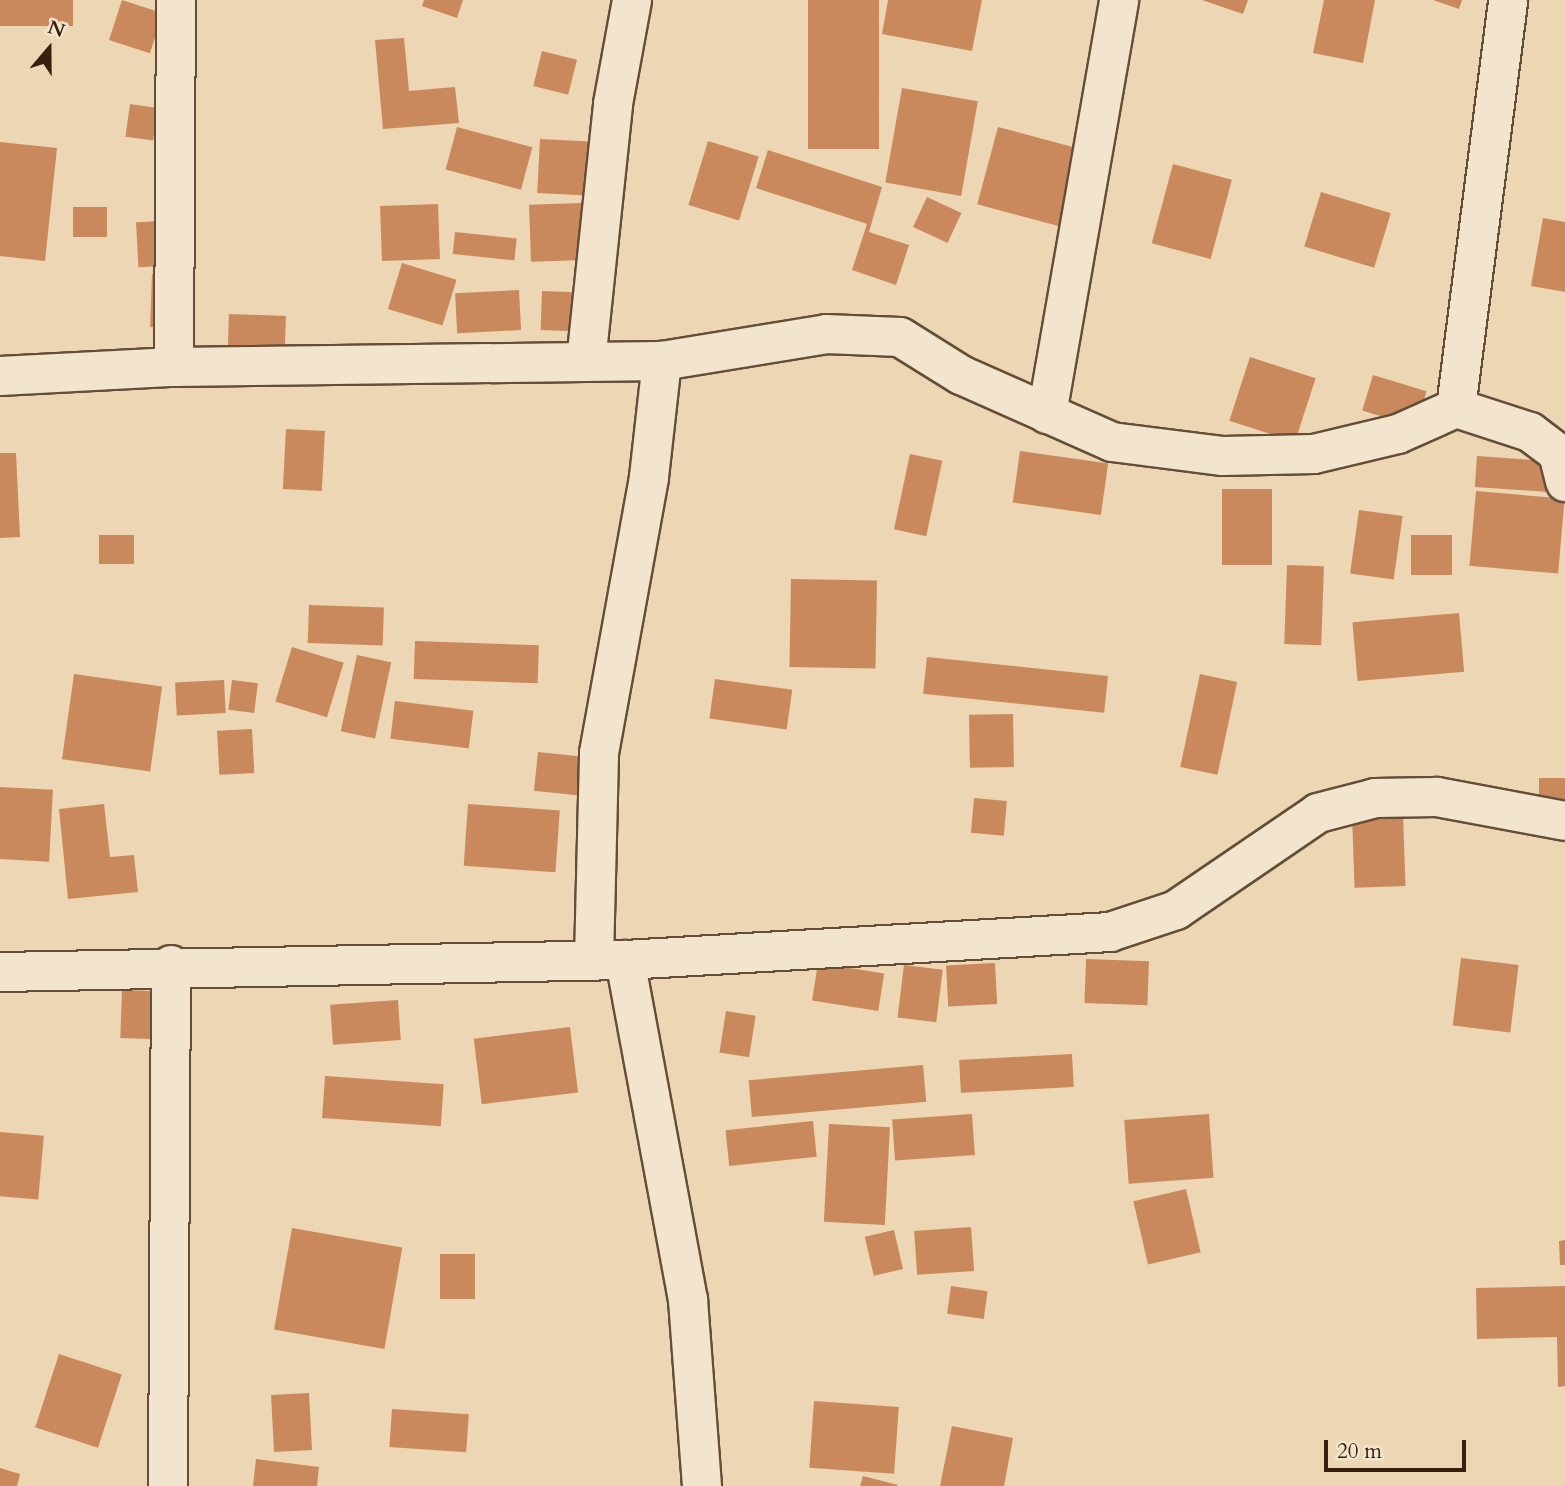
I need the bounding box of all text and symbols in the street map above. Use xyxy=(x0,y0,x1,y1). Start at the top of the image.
north arrow xyxy=(14,14,84,84)
text: N xyxy=(44,14,68,44)
scale bar xyxy=(1327,1426,1469,1470)
text: 20 m xyxy=(1337,1437,1382,1466)

